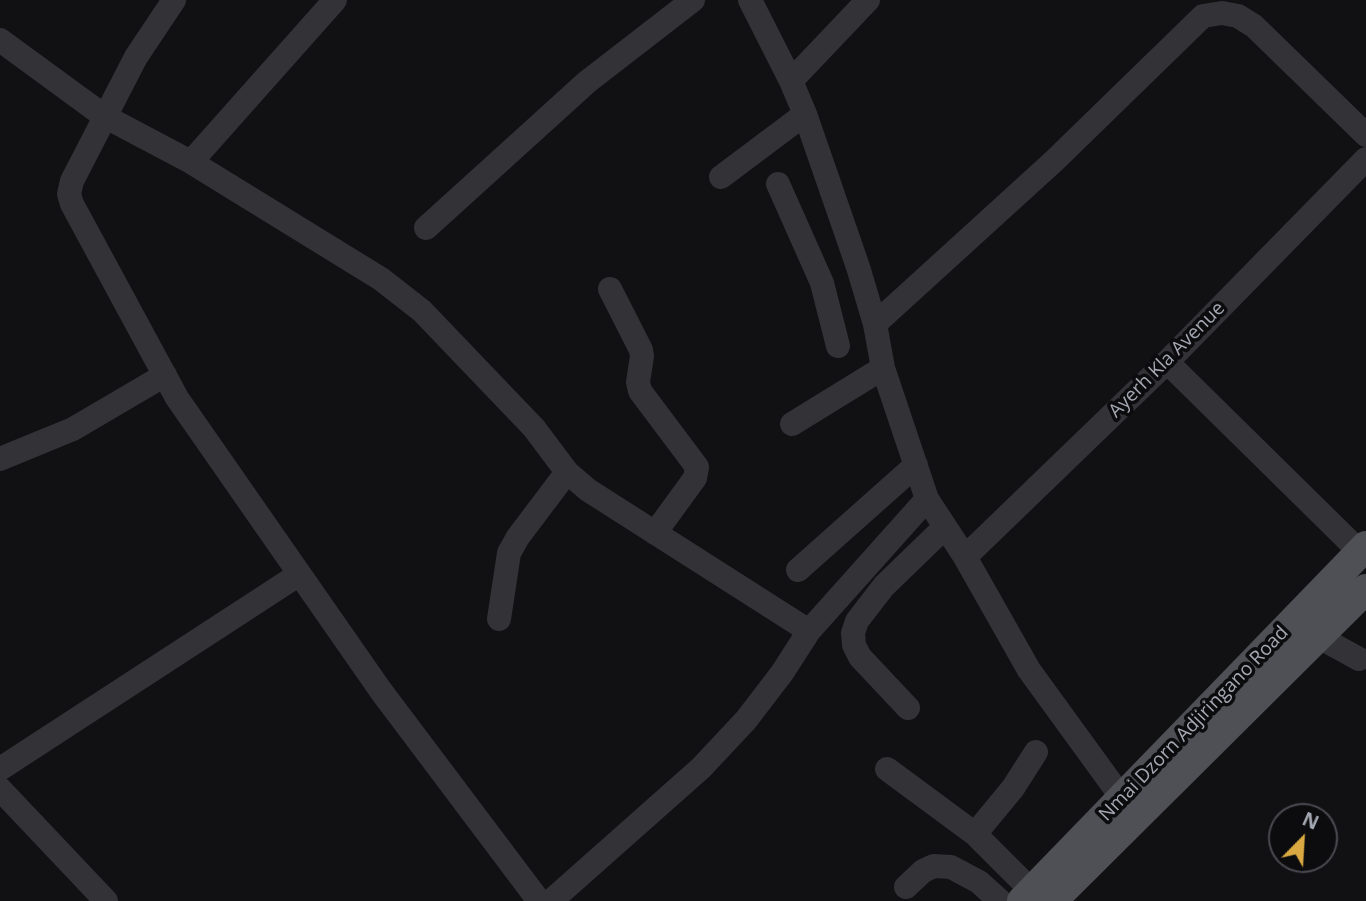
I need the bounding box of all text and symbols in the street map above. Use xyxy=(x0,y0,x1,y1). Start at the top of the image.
street label: Ayerh Kla Avenue xyxy=(1104,297,1230,423)
street label: Nmai Dzorn Adjiringano Road xyxy=(1095,622,1293,826)
north arrow xyxy=(1268,803,1338,873)
text: N xyxy=(1298,806,1323,836)

